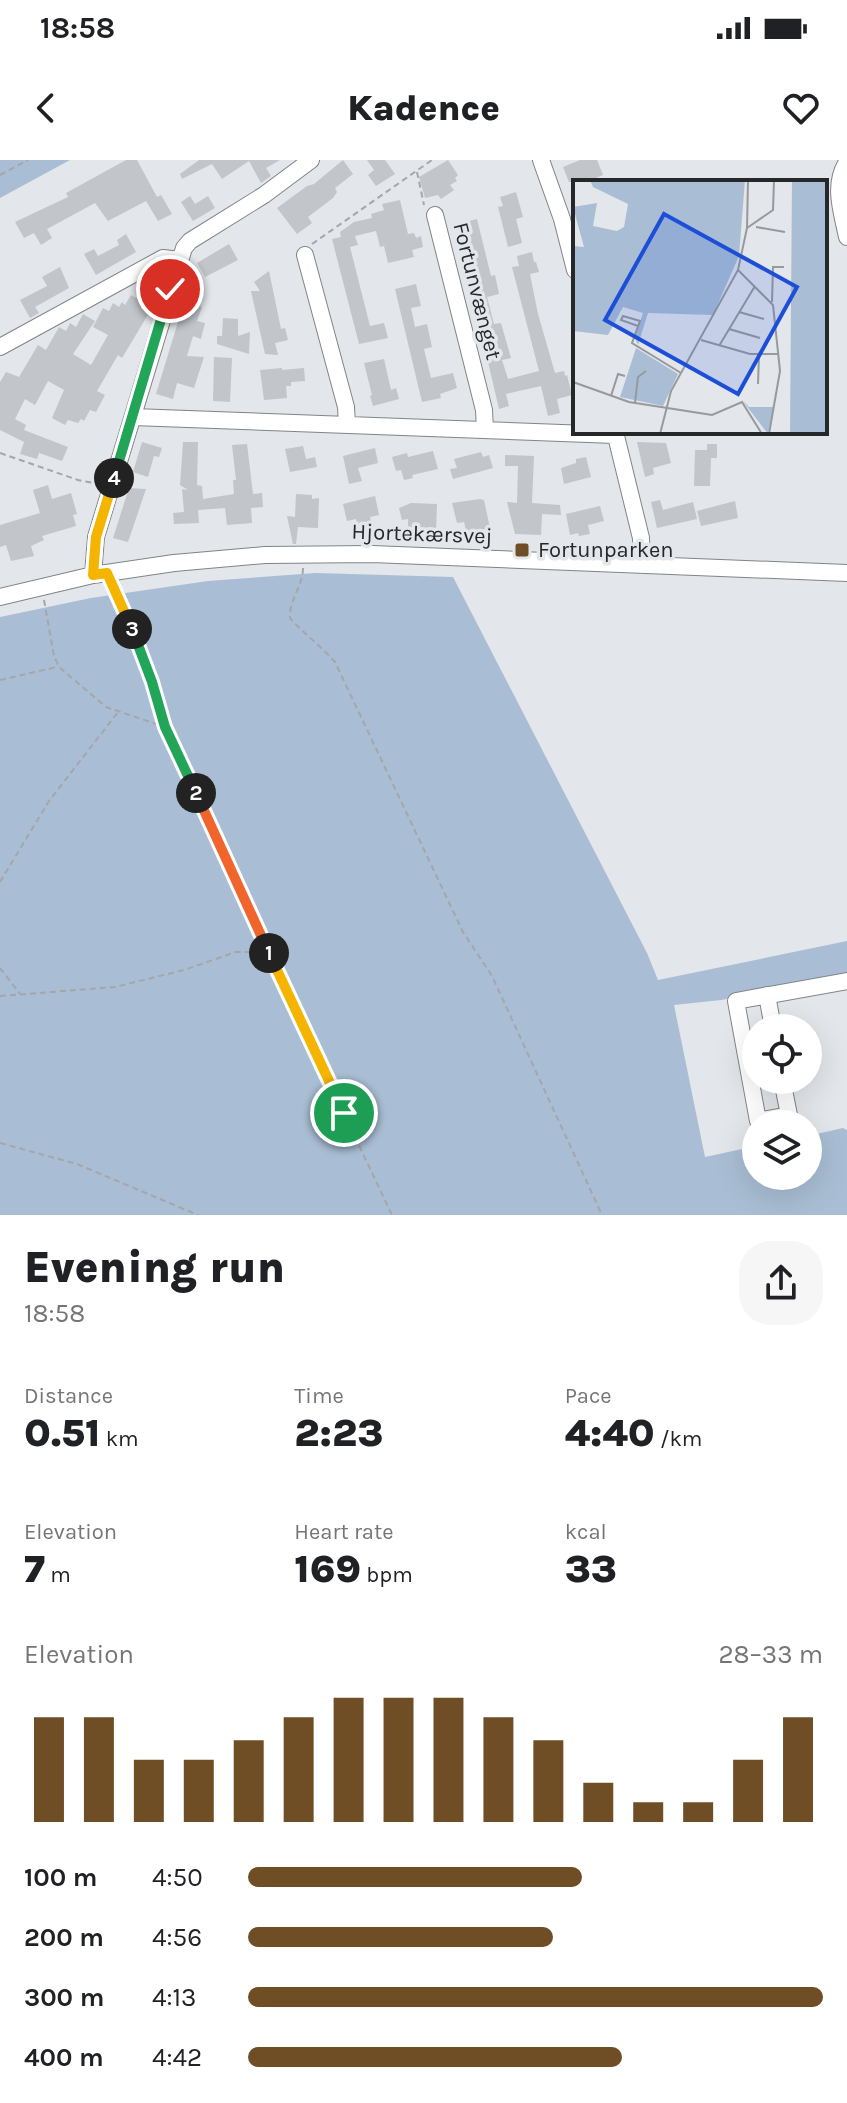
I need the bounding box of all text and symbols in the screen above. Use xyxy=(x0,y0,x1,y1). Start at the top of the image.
text: 18:58 xyxy=(40,10,115,46)
icon: back xyxy=(24,86,68,130)
icon: heart xyxy=(779,86,823,130)
text: Kadence xyxy=(347,87,500,129)
inset map xyxy=(573,180,827,434)
street label: Fortunvænget xyxy=(447,220,507,362)
pin xyxy=(136,255,204,323)
icon: check xyxy=(148,267,192,311)
pin: 4 xyxy=(94,458,134,498)
text: 4 xyxy=(107,465,121,491)
street label: Hjortekærsvej xyxy=(351,519,493,549)
place label: Fortunparken xyxy=(538,537,674,563)
marker: Fortunparken xyxy=(513,541,531,559)
pin: 3 xyxy=(112,609,152,649)
text: 3 xyxy=(125,616,139,642)
pin: 2 xyxy=(176,773,216,813)
text: 2 xyxy=(189,780,203,806)
pin: 1 xyxy=(249,933,289,973)
text: 1 xyxy=(265,940,273,966)
map controls xyxy=(742,1014,822,1190)
button: locate xyxy=(742,1014,822,1094)
pin xyxy=(310,1079,378,1147)
icon: arrive xyxy=(322,1091,366,1135)
button: layers xyxy=(742,1110,822,1190)
button: share xyxy=(739,1241,823,1325)
text: Evening run xyxy=(24,1242,285,1293)
text: 18:58 xyxy=(24,1298,85,1329)
text: Distance xyxy=(24,1383,113,1409)
text: Time xyxy=(294,1383,344,1409)
text: Pace xyxy=(565,1383,612,1409)
text: 0.51 xyxy=(24,1409,100,1456)
text: 2:23 xyxy=(294,1409,384,1456)
text: 4:40 xyxy=(565,1409,655,1456)
text: km xyxy=(100,1426,139,1452)
text: /km xyxy=(655,1426,702,1452)
text: Elevation xyxy=(24,1519,117,1545)
text: Heart rate xyxy=(294,1519,394,1545)
text: kcal xyxy=(565,1519,607,1545)
text: 7 xyxy=(24,1545,45,1592)
text: 169 xyxy=(294,1545,361,1592)
text: 33 xyxy=(565,1545,617,1592)
text: m xyxy=(45,1562,71,1588)
text: bpm xyxy=(361,1562,413,1588)
text: Elevation xyxy=(24,1639,134,1670)
text: 28–33 m xyxy=(718,1639,823,1670)
text: 100 m xyxy=(24,1862,97,1893)
text: 4:50 xyxy=(152,1862,203,1893)
text: 200 m xyxy=(24,1922,104,1953)
text: 4:56 xyxy=(152,1922,202,1953)
text: 300 m xyxy=(24,1982,104,2013)
text: 4:13 xyxy=(152,1982,196,2013)
text: 400 m xyxy=(24,2042,104,2073)
text: 4:42 xyxy=(152,2042,202,2073)

